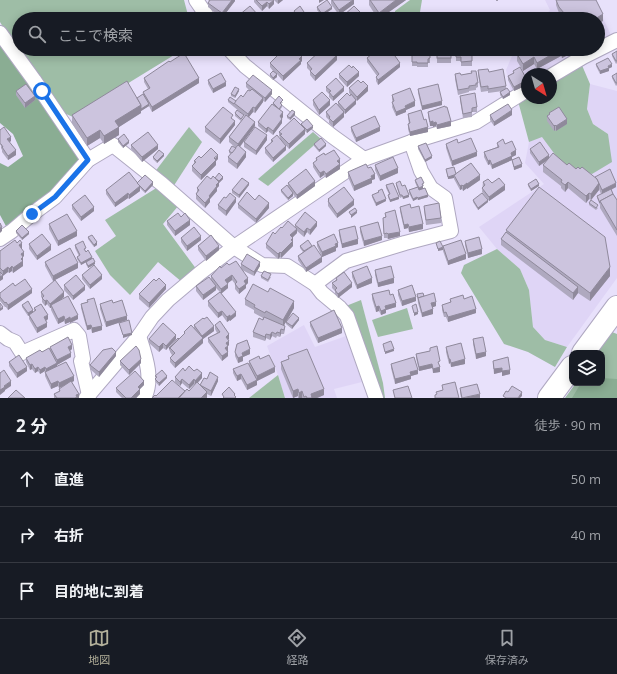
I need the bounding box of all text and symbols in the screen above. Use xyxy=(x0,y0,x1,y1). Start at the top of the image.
search box xyxy=(12,12,605,56)
icon: search xyxy=(26,23,48,45)
text: ここで検索 xyxy=(58,25,133,45)
north arrow xyxy=(521,68,557,104)
route start xyxy=(33,82,51,100)
route end xyxy=(23,205,41,223)
map controls xyxy=(569,350,605,386)
button: layers xyxy=(569,350,605,386)
text: 2 分 xyxy=(16,414,47,437)
text: 徒歩 · 90 m xyxy=(535,416,601,434)
icon: ahead xyxy=(16,468,38,490)
text: 直進 xyxy=(54,469,84,489)
text: 50 m xyxy=(571,470,601,488)
icon: right xyxy=(16,524,38,546)
text: 右折 xyxy=(54,525,84,545)
text: 40 m xyxy=(571,526,601,544)
icon: arrive xyxy=(16,580,38,602)
text: 目的地に到着 xyxy=(54,581,144,601)
tab: 地図 xyxy=(88,627,110,667)
tab: 経路 xyxy=(286,627,308,667)
tab: 保存済み xyxy=(485,627,529,667)

